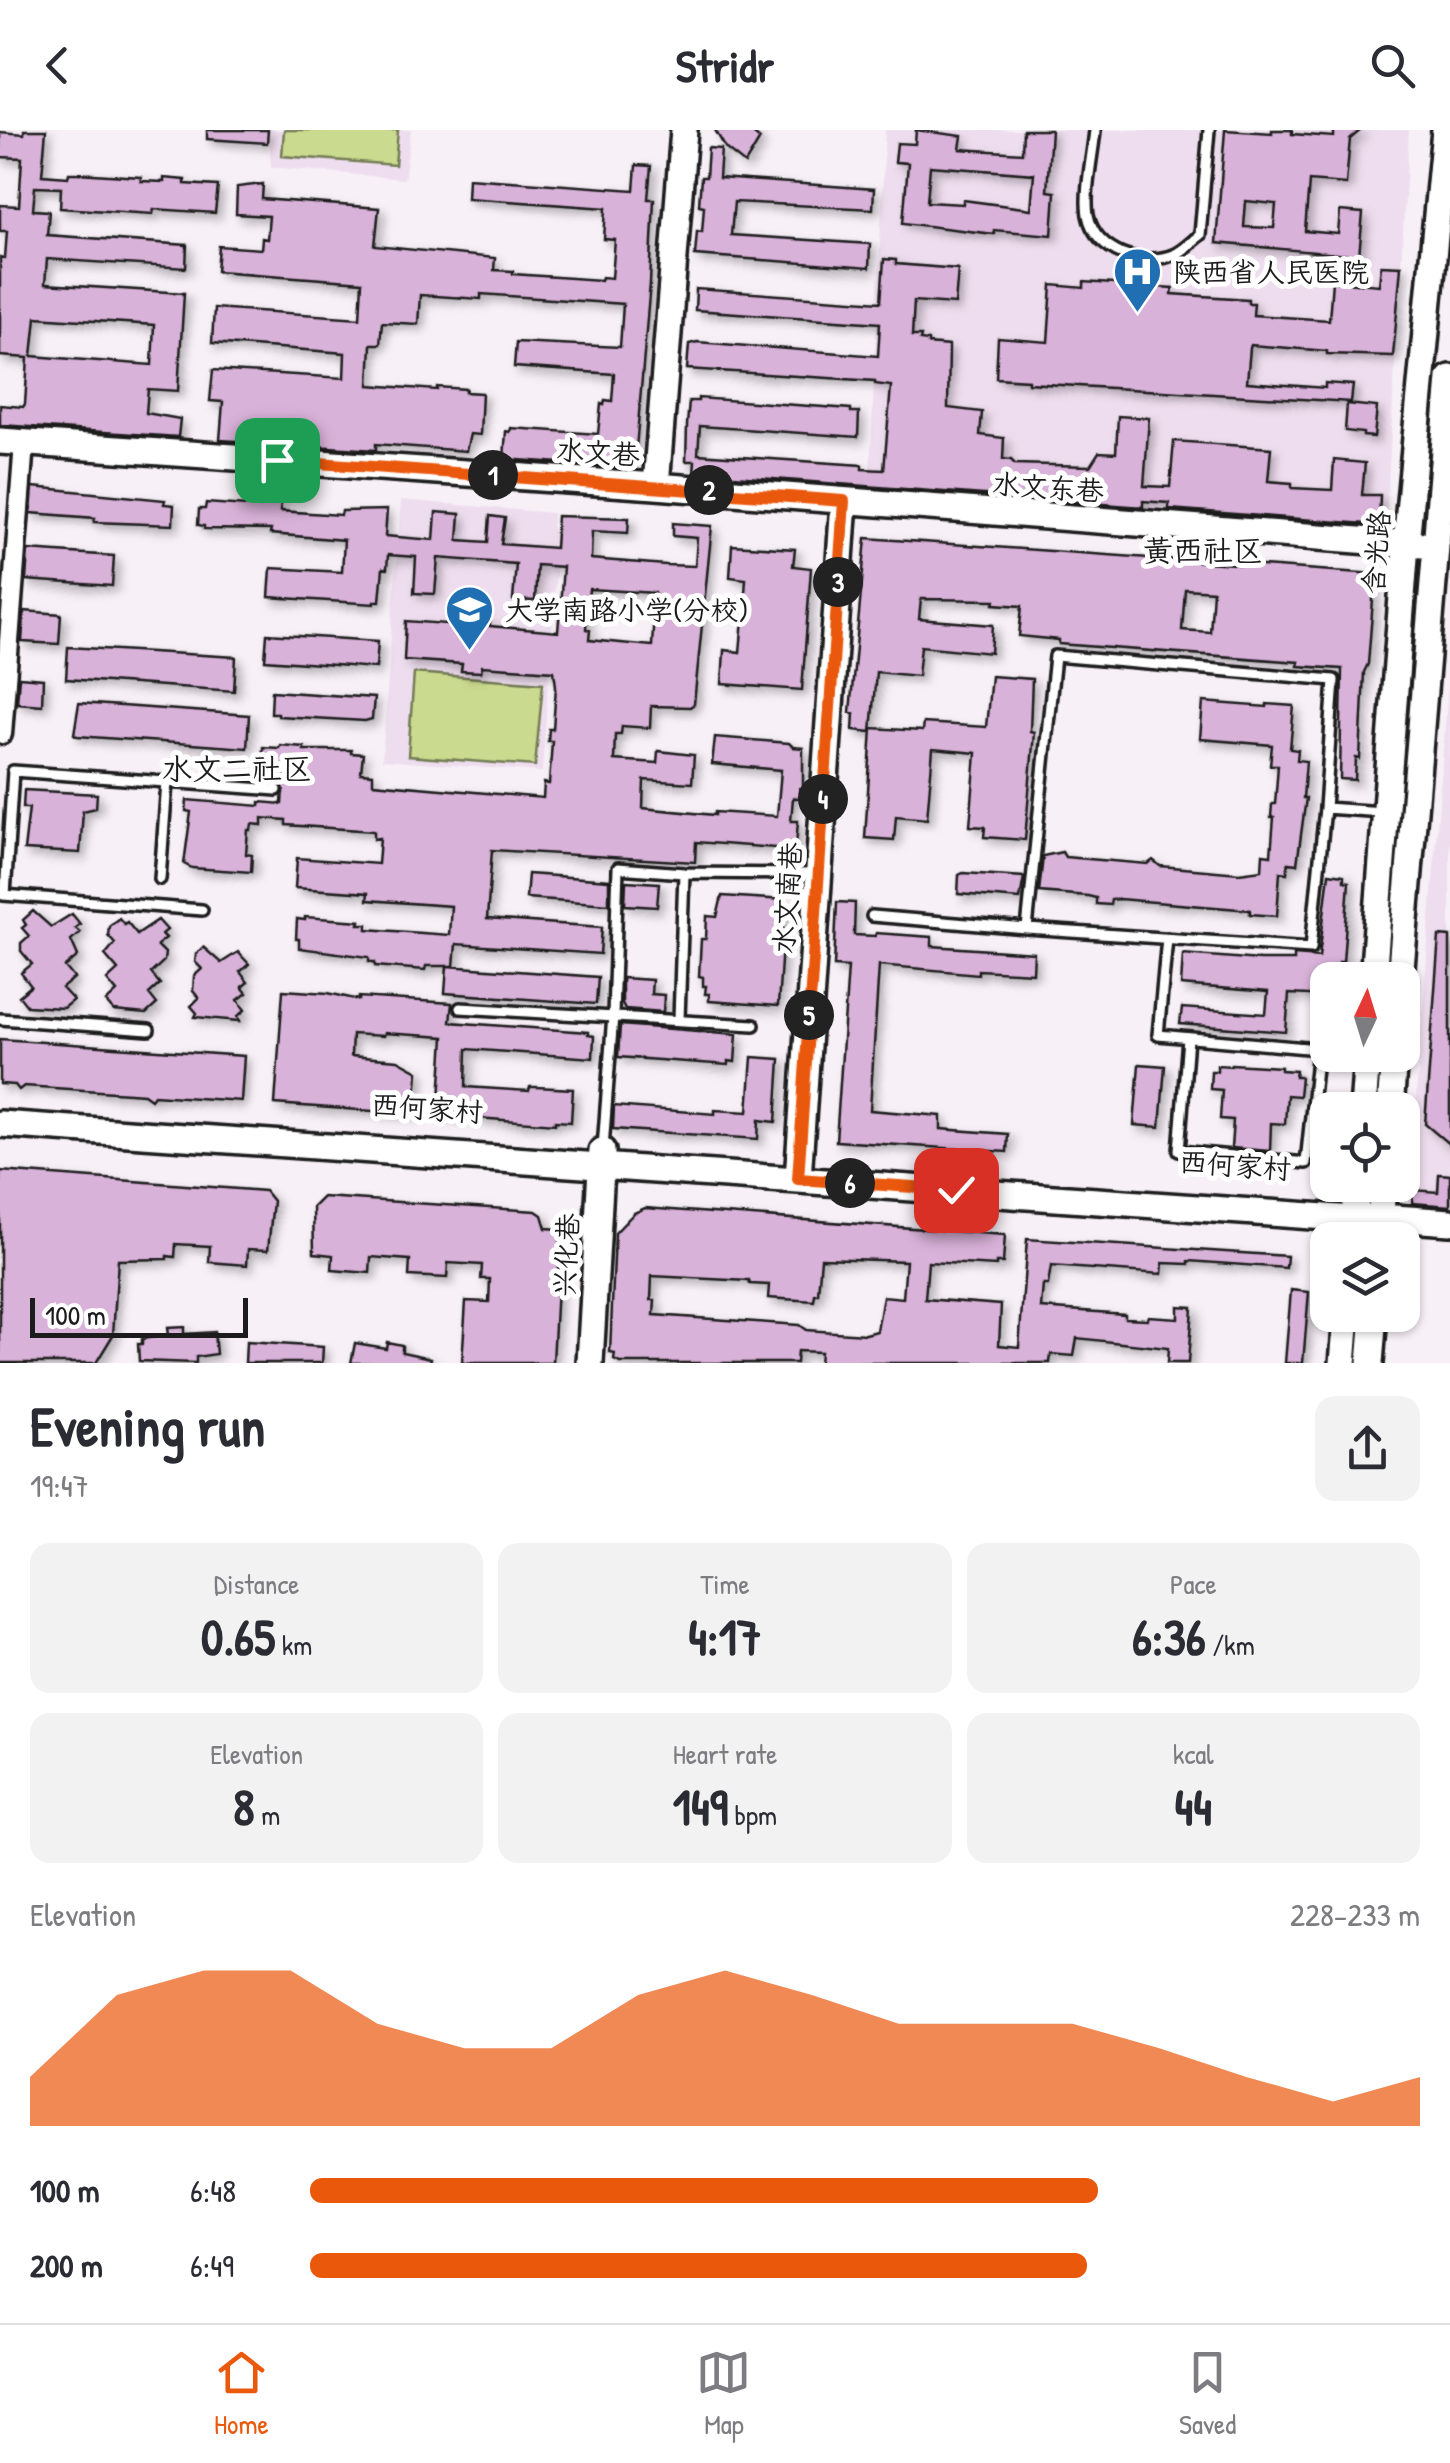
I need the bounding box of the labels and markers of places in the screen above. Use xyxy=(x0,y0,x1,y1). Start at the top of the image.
hospital icon: 陕西省人民医院 xyxy=(1112,246,1164,314)
place label: 陕西省人民医院 xyxy=(1173,253,1369,291)
pin xyxy=(235,418,320,503)
pin: 1 xyxy=(468,450,518,500)
pin: 2 xyxy=(684,465,734,515)
pin: 3 xyxy=(813,557,863,607)
school or university icon: 大学南路小学(分校) xyxy=(444,584,496,652)
place label: 大学南路小学(分校) xyxy=(505,591,749,629)
pin: 4 xyxy=(798,774,848,824)
pin: 5 xyxy=(784,990,834,1040)
pin xyxy=(914,1148,999,1233)
pin: 6 xyxy=(825,1158,875,1208)

